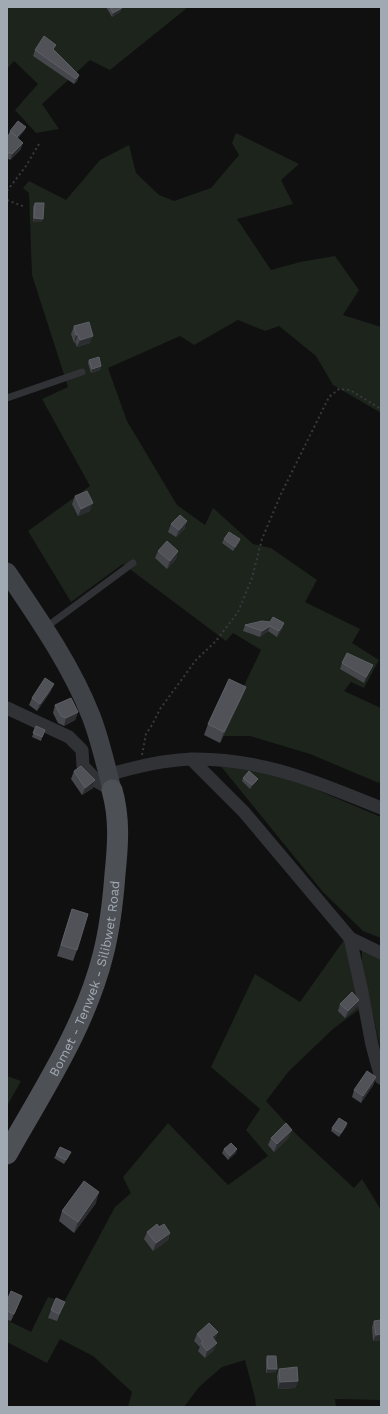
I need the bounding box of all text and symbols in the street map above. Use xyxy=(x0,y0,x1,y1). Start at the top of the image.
street label: Bomet - Tenwek - Silibwet Road xyxy=(46,880,122,1079)

